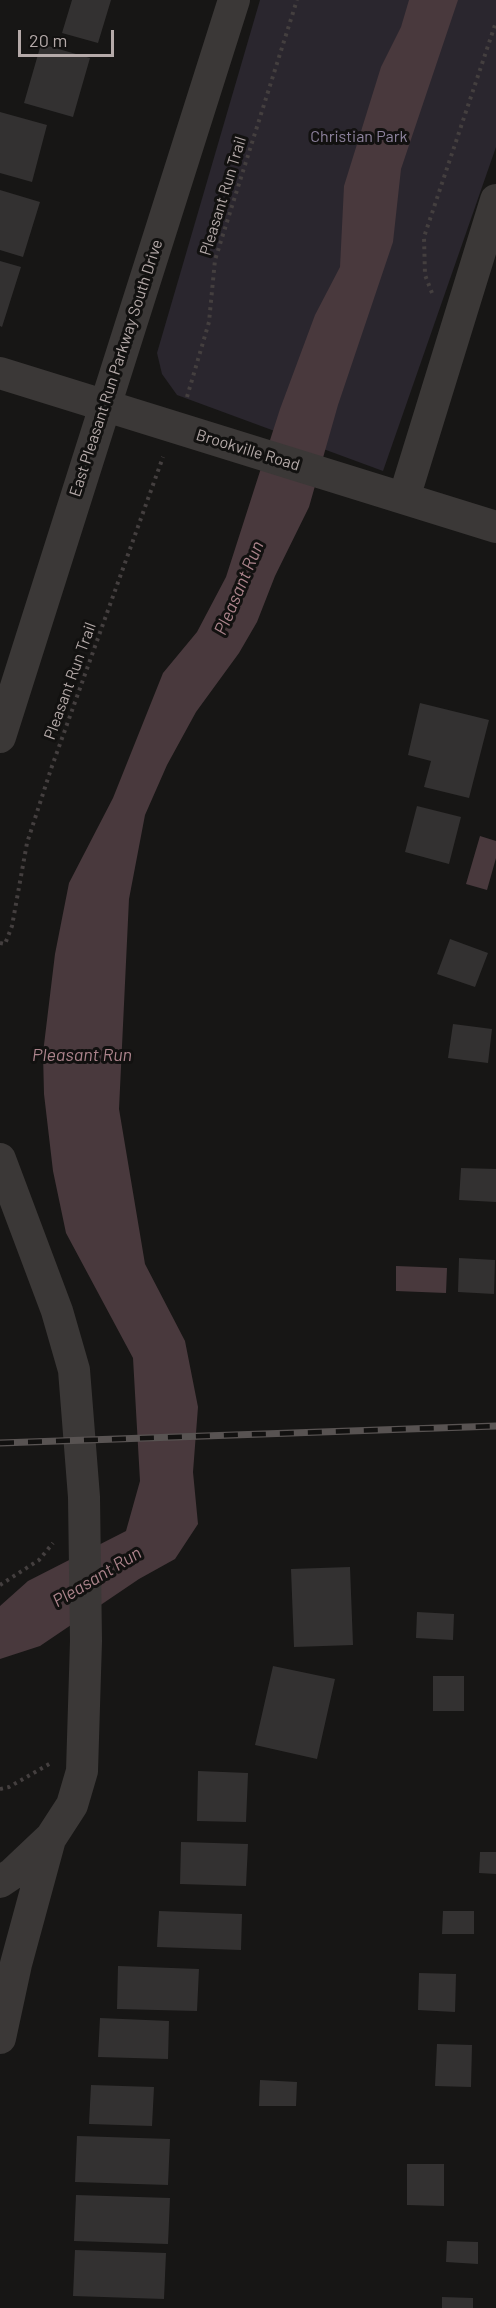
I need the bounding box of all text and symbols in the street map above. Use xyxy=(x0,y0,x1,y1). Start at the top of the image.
scale bar xyxy=(21,18,117,56)
text: 20 m xyxy=(29,29,67,51)
park label: Christian Park xyxy=(310,127,408,147)
street label: Pleasant Run Trail xyxy=(196,134,250,258)
street label: East Pleasant Run Parkway South Drive xyxy=(65,237,167,499)
street label: Brookville Road xyxy=(194,425,302,475)
water label: Pleasant Run xyxy=(210,538,268,638)
street label: Pleasant Run Trail xyxy=(40,620,100,742)
water label: Pleasant Run xyxy=(32,1044,132,1066)
water label: Pleasant Run xyxy=(49,1542,145,1612)

